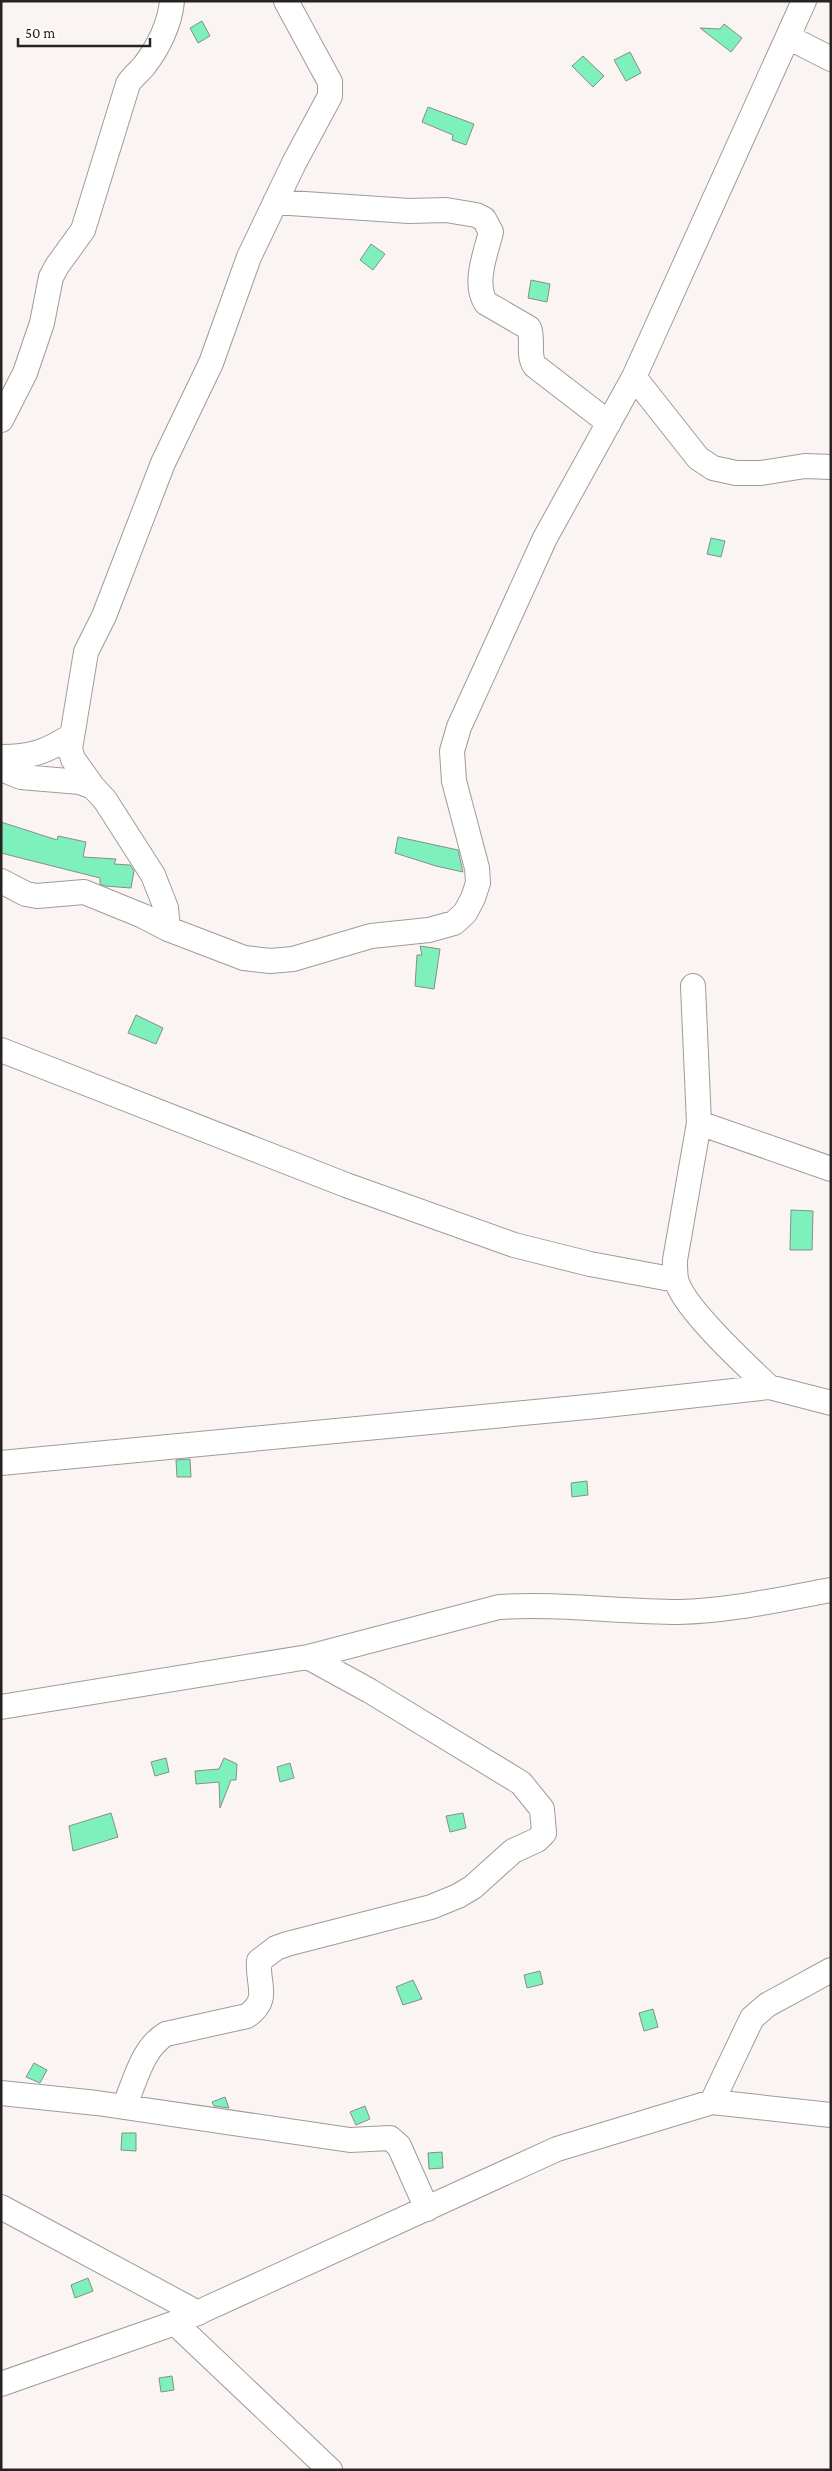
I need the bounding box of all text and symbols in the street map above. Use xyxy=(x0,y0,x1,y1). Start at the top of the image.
scale bar xyxy=(18,15,150,47)
text: 50 m xyxy=(25,25,55,41)

